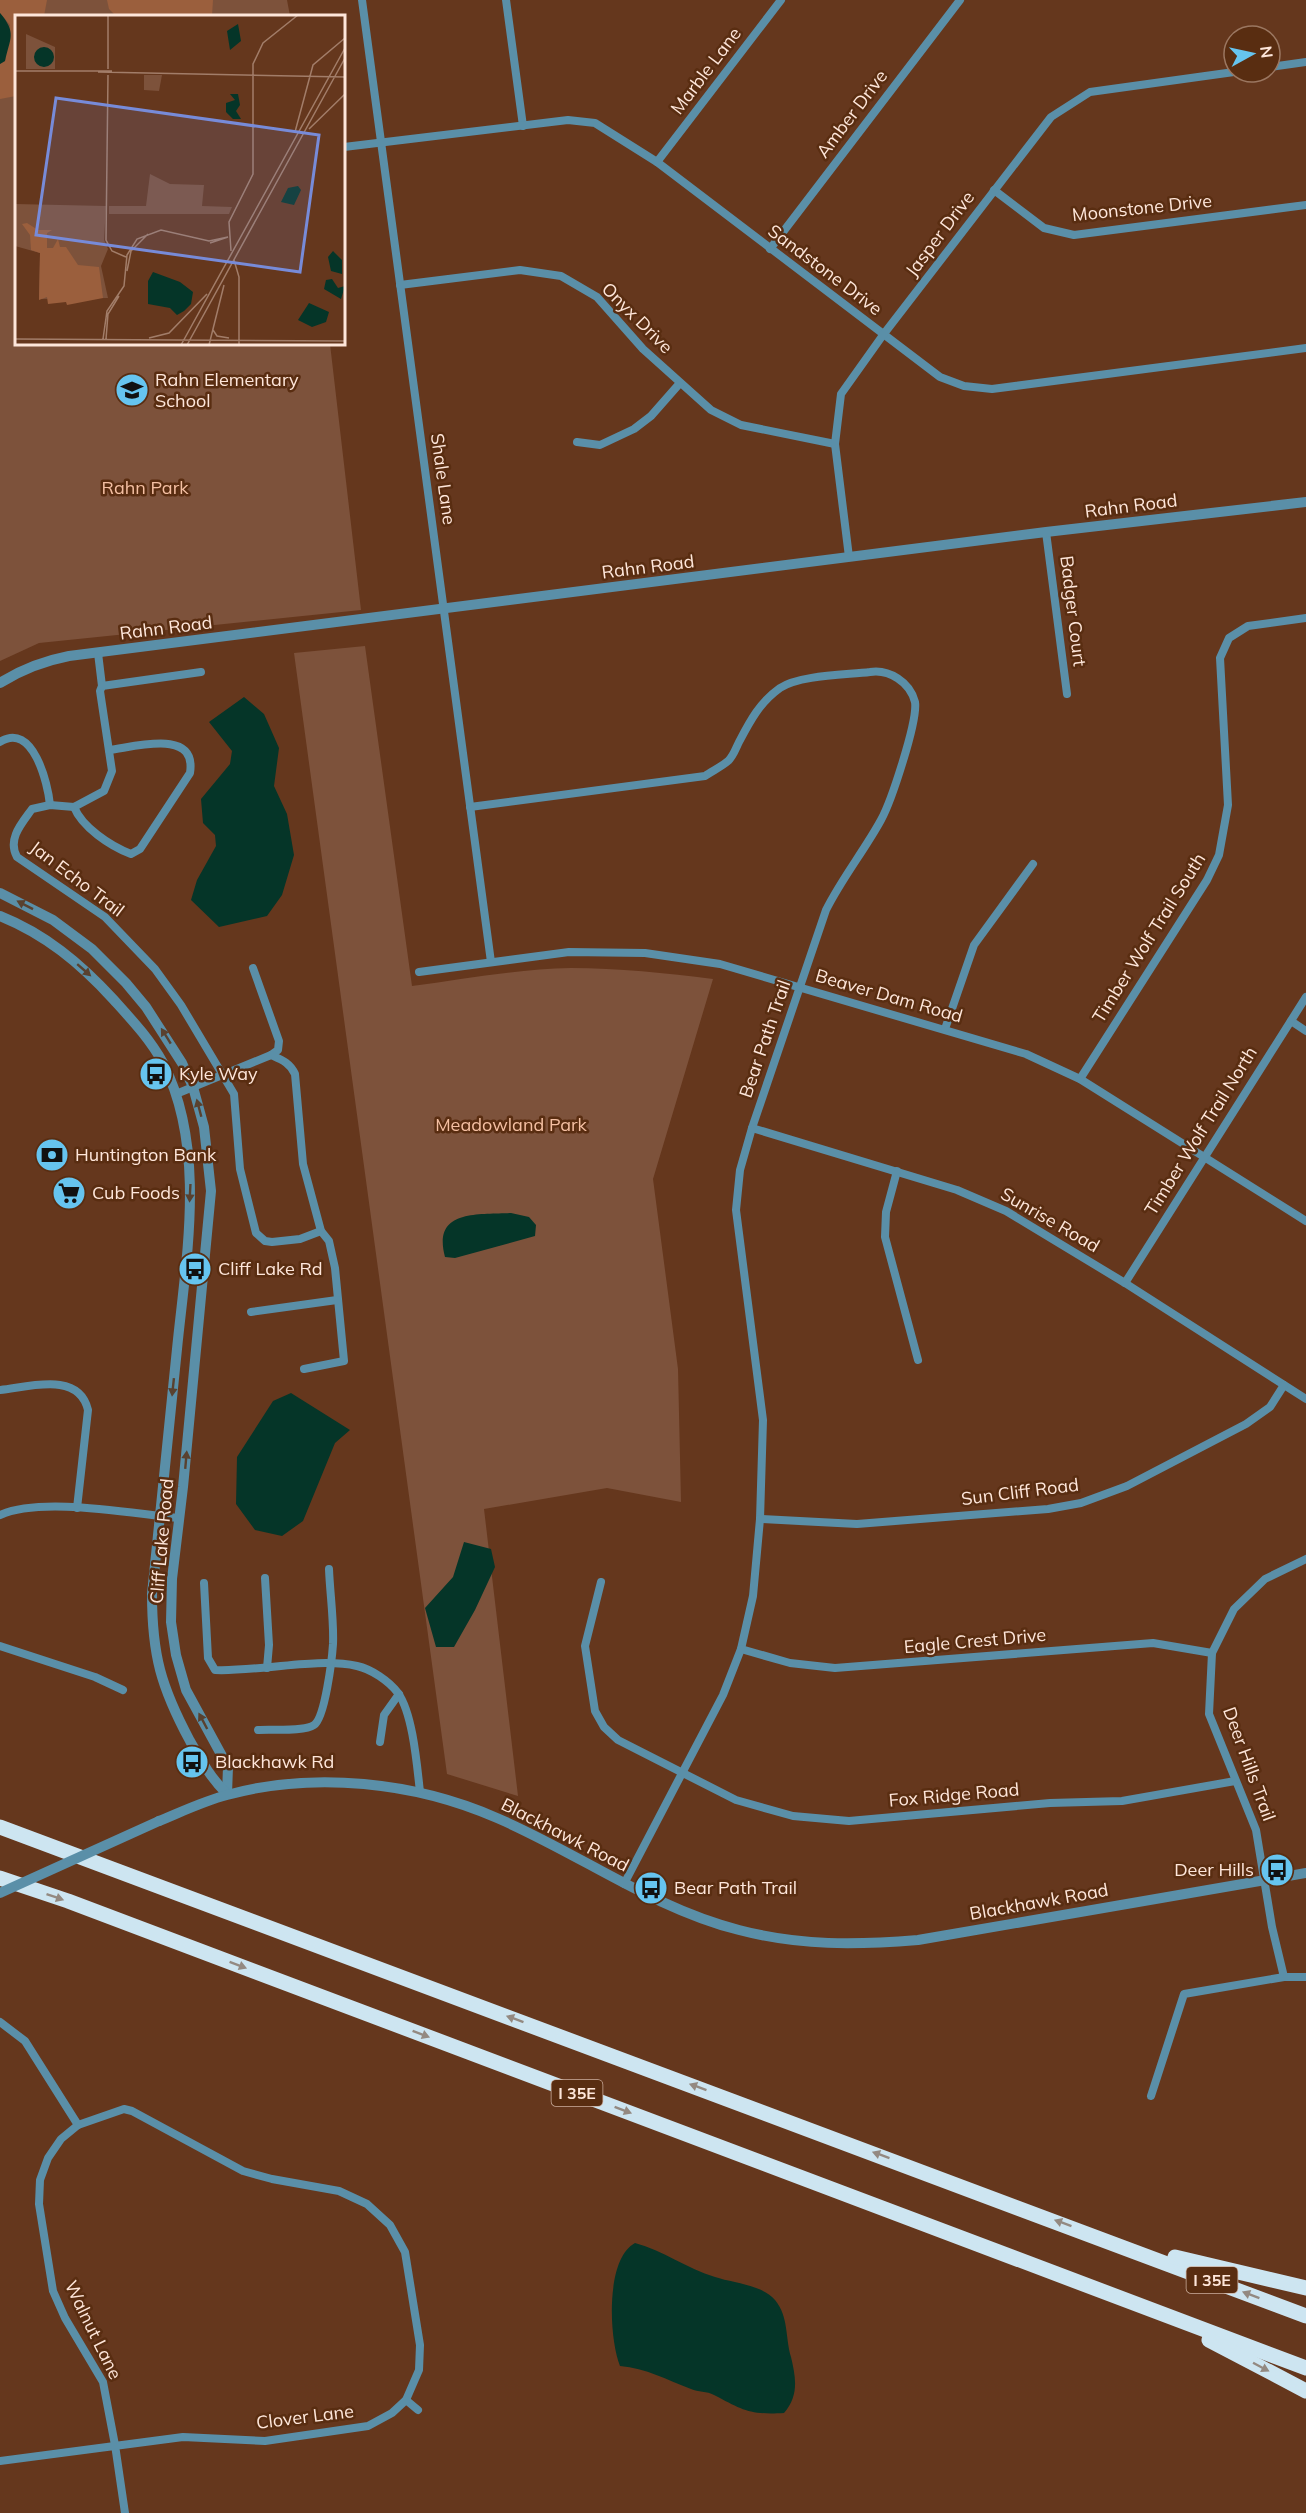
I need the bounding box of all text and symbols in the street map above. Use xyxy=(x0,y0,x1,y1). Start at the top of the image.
inset map xyxy=(15,15,345,345)
street label: Marble Lane xyxy=(665,23,746,119)
north arrow xyxy=(1222,24,1282,84)
text: N xyxy=(1256,45,1278,59)
street label: Amber Drive xyxy=(811,65,892,162)
street label: Jasper Drive xyxy=(900,186,979,281)
street label: Moonstone Drive xyxy=(1071,189,1213,226)
street label: Sandstone Drive xyxy=(764,219,887,320)
street label: Onyx Drive xyxy=(597,277,678,358)
place label: Rahn Elementary School xyxy=(155,368,299,412)
school or university icon: Rahn Elementary School xyxy=(114,372,150,408)
street label: Shale Lane xyxy=(426,432,461,526)
park label: Rahn Park xyxy=(102,476,189,499)
street label: Rahn Road xyxy=(1083,488,1179,523)
street label: Rahn Road xyxy=(600,549,696,584)
street label: Badger Court xyxy=(1055,554,1092,668)
street label: Rahn Road xyxy=(118,610,214,645)
street label: Jan Echo Trail xyxy=(26,836,129,922)
street label: Timber Wolf Trail South xyxy=(1087,849,1210,1027)
one-way arrow xyxy=(16,900,33,910)
one-way arrow xyxy=(76,963,91,976)
street label: Beaver Dam Road xyxy=(813,964,965,1028)
street label: Bear Path Trail xyxy=(734,977,795,1101)
one-way arrow xyxy=(160,1028,171,1044)
street label: Timber Wolf Trail North xyxy=(1139,1042,1262,1219)
bus stop icon: Kyle Way xyxy=(138,1056,174,1092)
place label: Kyle Way xyxy=(179,1062,258,1085)
one-way arrow xyxy=(194,1099,203,1117)
park label: Meadowland Park xyxy=(435,1113,588,1136)
bank icon: Huntington Bank xyxy=(34,1137,70,1173)
place label: Huntington Bank xyxy=(75,1143,217,1166)
supermarket icon: Cub Foods xyxy=(51,1175,87,1211)
place label: Cub Foods xyxy=(92,1181,180,1204)
street label: Sunrise Road xyxy=(997,1182,1104,1257)
one-way arrow xyxy=(186,1183,195,1202)
bus stop icon: Cliff Lake Rd xyxy=(177,1251,213,1287)
place label: Cliff Lake Rd xyxy=(218,1257,323,1280)
one-way arrow xyxy=(168,1378,178,1397)
one-way arrow xyxy=(181,1450,191,1469)
street label: Sun Cliff Road xyxy=(960,1473,1080,1510)
street label: Cliff Lake Road xyxy=(145,1477,178,1605)
street label: Eagle Crest Drive xyxy=(903,1623,1047,1658)
street label: Deer Hills Trail xyxy=(1218,1704,1281,1824)
one-way arrow xyxy=(198,1713,208,1730)
bus stop icon: Blackhawk Rd xyxy=(174,1744,210,1780)
place label: Blackhawk Rd xyxy=(215,1750,334,1773)
street label: Fox Ridge Road xyxy=(888,1777,1020,1812)
street label: Blackhawk Road xyxy=(497,1792,633,1877)
bus stop icon: Deer Hills xyxy=(1259,1852,1295,1888)
place label: Deer Hills xyxy=(1174,1858,1254,1881)
bus stop icon: Bear Path Trail xyxy=(633,1870,669,1906)
place label: Bear Path Trail xyxy=(674,1876,797,1899)
street label: Blackhawk Road xyxy=(968,1878,1110,1925)
one-way arrow xyxy=(47,1892,65,1902)
one-way arrow xyxy=(229,1961,247,1970)
one-way arrow xyxy=(506,2014,524,2023)
one-way arrow xyxy=(412,2029,430,2039)
road number: I 35E xyxy=(552,2080,602,2106)
one-way arrow xyxy=(689,2082,707,2091)
one-way arrow xyxy=(614,2106,632,2115)
one-way arrow xyxy=(872,2150,890,2160)
one-way arrow xyxy=(1054,2218,1072,2228)
road number: I 35E xyxy=(1186,2267,1238,2293)
street label: Walnut Lane xyxy=(60,2277,127,2383)
one-way arrow xyxy=(1242,2290,1260,2300)
one-way arrow xyxy=(1253,2362,1270,2372)
street label: Clover Lane xyxy=(255,2399,355,2434)

